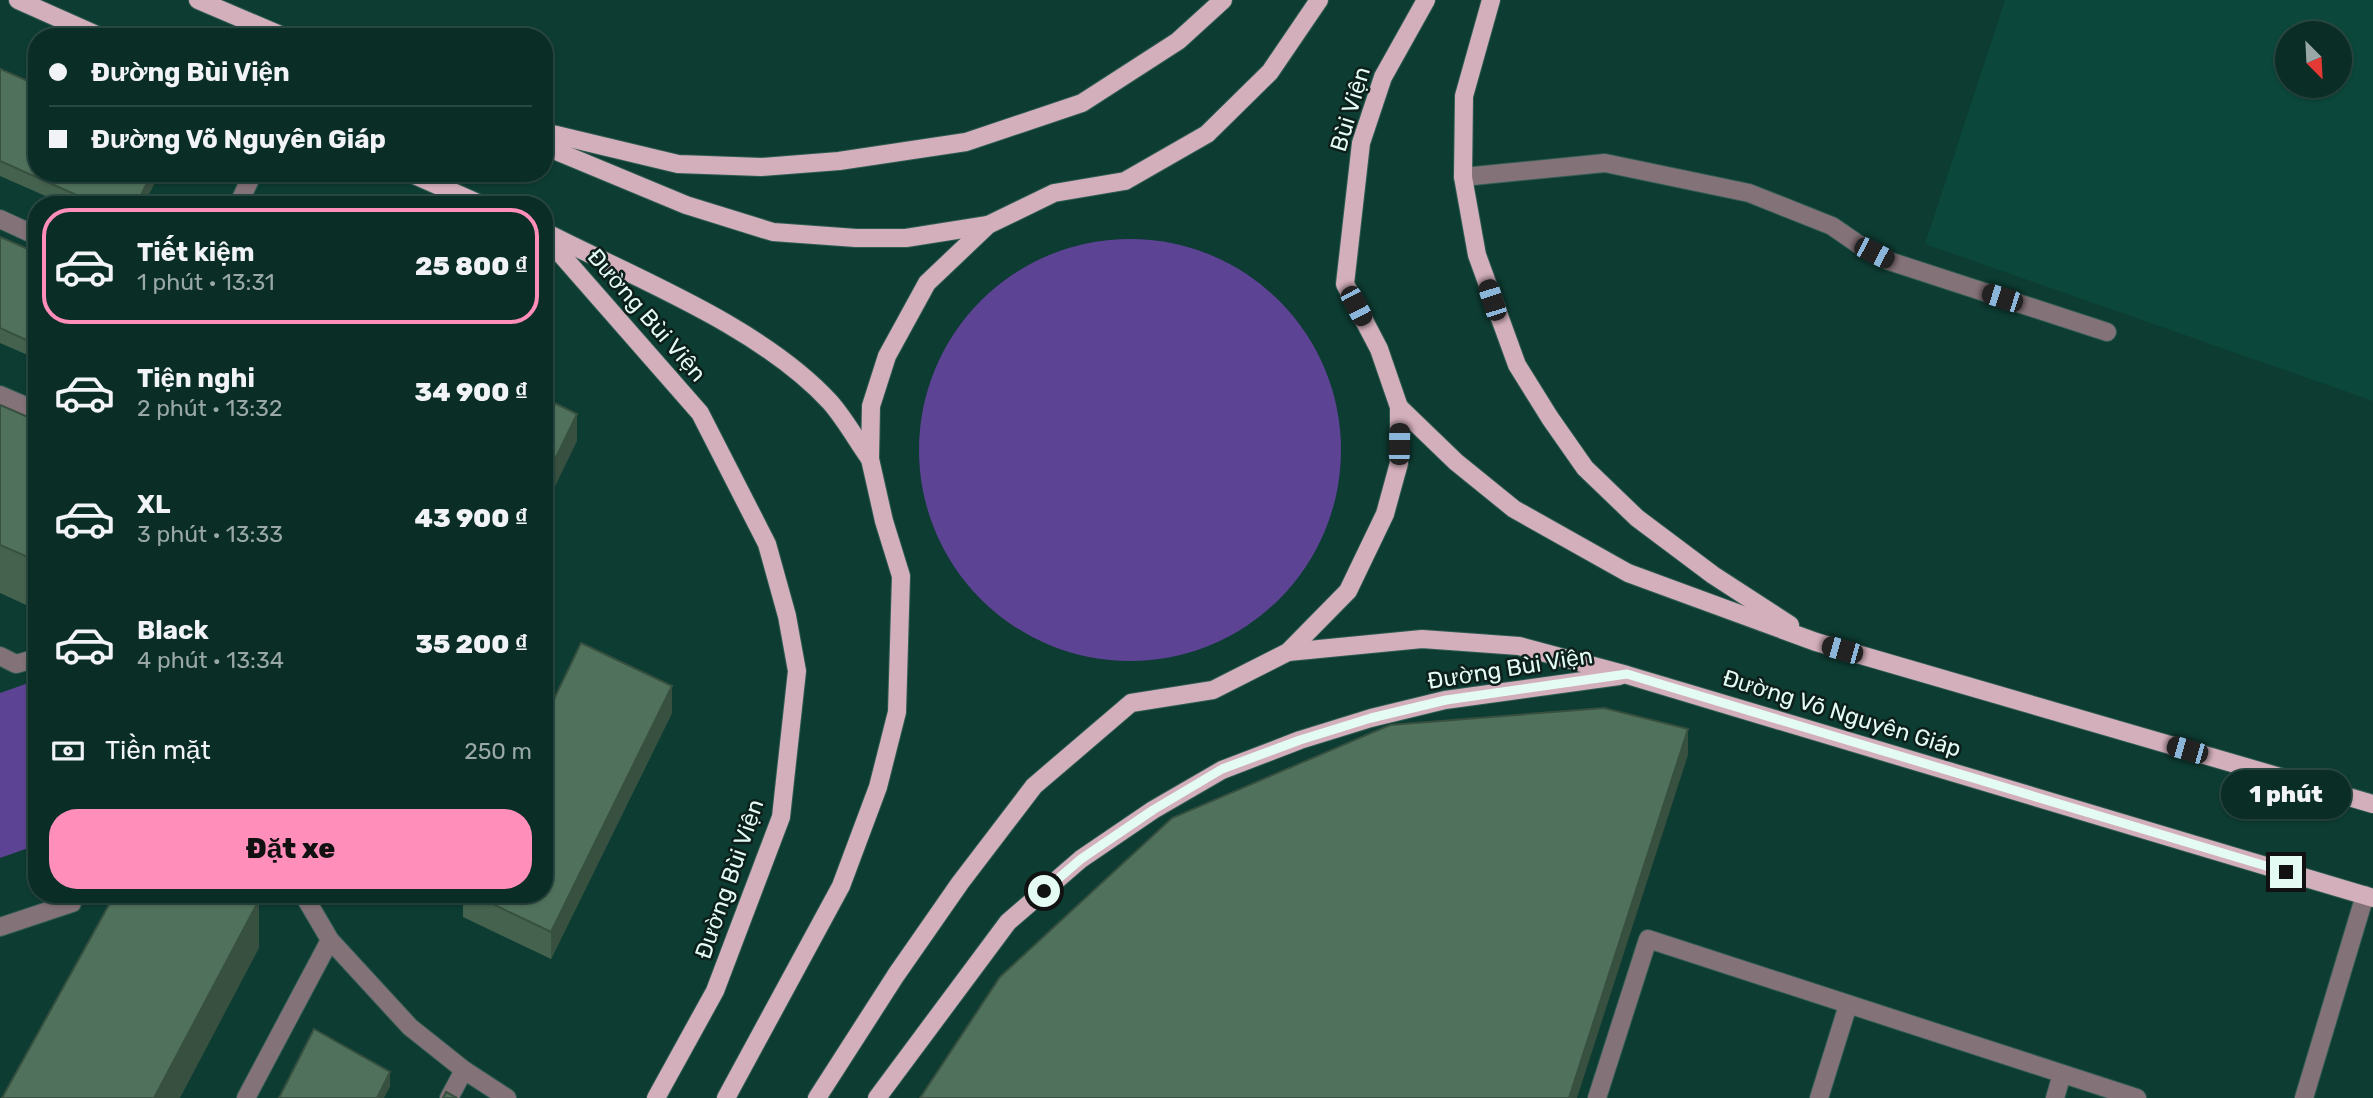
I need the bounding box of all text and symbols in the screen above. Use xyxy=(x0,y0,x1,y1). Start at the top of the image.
north arrow xyxy=(2275,21,2352,98)
map controls xyxy=(2275,21,2352,98)
text: Đường Bùi Viện xyxy=(91,57,290,88)
street label: Bùi Viện xyxy=(1324,63,1376,155)
text: Đường Võ Nguyên Giáp xyxy=(91,124,386,155)
car xyxy=(1851,234,1898,272)
icon: car xyxy=(53,235,116,298)
text: Tiết kiệm xyxy=(137,237,255,268)
street label: Đường Bùi Viện xyxy=(582,243,712,387)
text: 25 800 ₫ xyxy=(415,251,528,282)
text: 1 phút · 13:31 xyxy=(137,268,275,296)
car xyxy=(1476,277,1509,323)
car xyxy=(1979,282,2026,314)
car xyxy=(1337,283,1376,329)
icon: car xyxy=(53,361,116,424)
text: Tiện nghi xyxy=(137,363,255,394)
text: 34 900 ₫ xyxy=(414,377,528,408)
text: 2 phút · 13:32 xyxy=(137,394,282,422)
car xyxy=(1389,423,1410,465)
icon: car xyxy=(53,487,116,550)
text: XL xyxy=(137,489,170,520)
text: 43 900 ₫ xyxy=(414,503,528,534)
text: 3 phút · 13:33 xyxy=(137,520,283,548)
icon: car xyxy=(53,613,116,676)
text: Black xyxy=(137,615,209,646)
text: 35 200 ₫ xyxy=(415,629,528,660)
car xyxy=(1819,634,1866,666)
street label: Đường Bùi Viện xyxy=(1425,641,1595,695)
text: 4 phút · 13:34 xyxy=(137,646,284,674)
street label: Đường Võ Nguyên Giáp xyxy=(1719,663,1965,763)
icon: cash xyxy=(49,732,87,770)
car xyxy=(2164,734,2211,766)
text: Tiền mặt xyxy=(105,735,211,766)
text: 250 m xyxy=(464,737,532,765)
callout: 1 phút xyxy=(2221,770,2351,820)
text: 1 phút xyxy=(2249,780,2323,808)
street label: Đường Bùi Viện xyxy=(689,796,769,962)
button: Đặt xe xyxy=(49,809,532,889)
route end xyxy=(2270,856,2302,888)
route start xyxy=(1028,875,1060,907)

